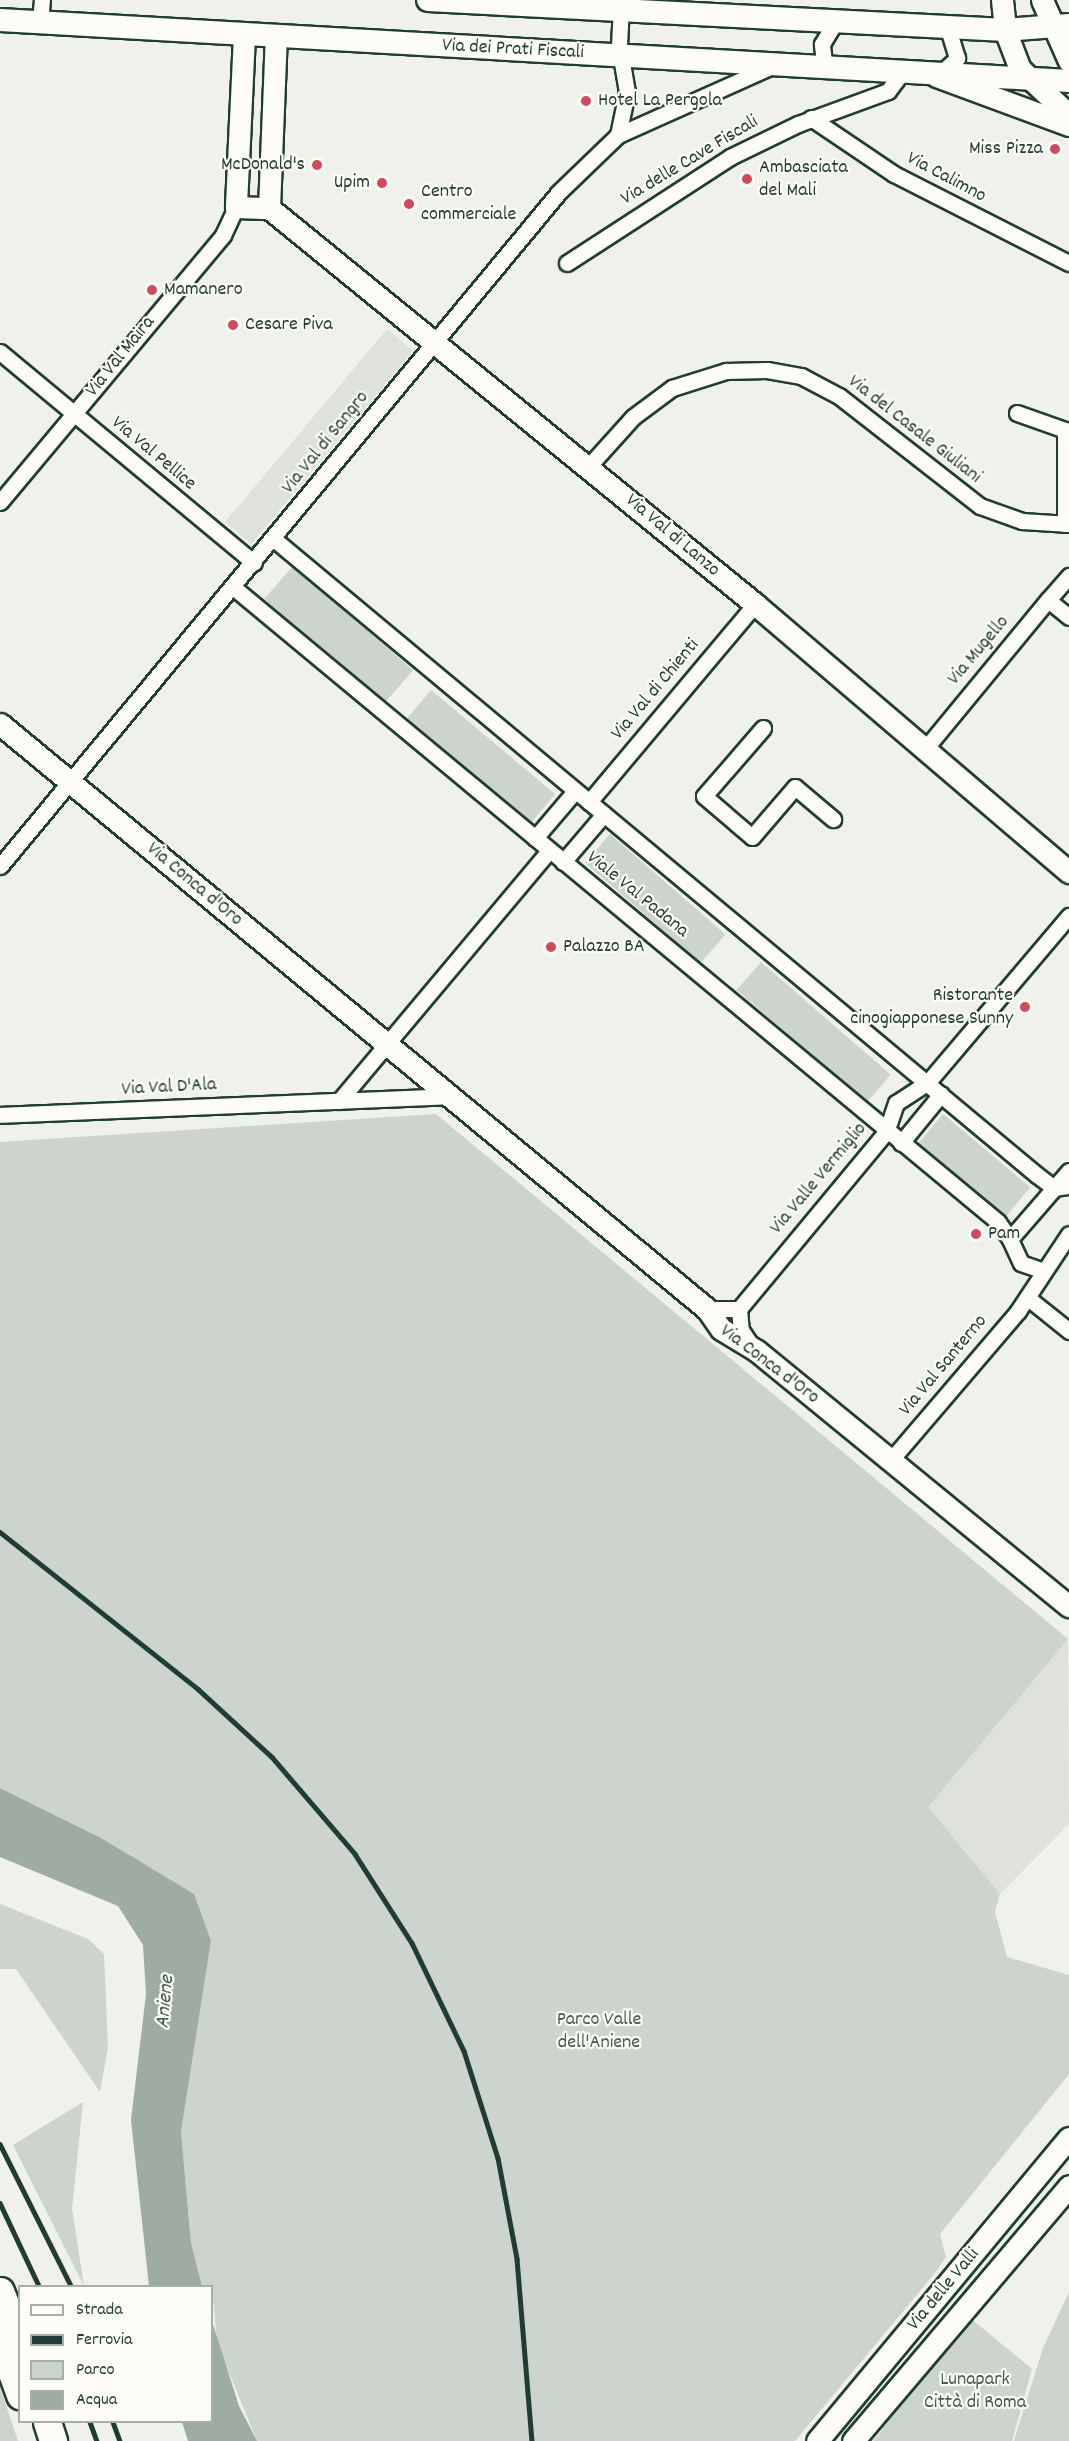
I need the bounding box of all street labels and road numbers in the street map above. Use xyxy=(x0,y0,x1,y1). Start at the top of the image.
street label: Via dei Prati Fiscali xyxy=(441,34,585,66)
street label: Via delle Cave Fiscali xyxy=(617,111,763,211)
street label: Via Calimno xyxy=(902,147,990,209)
street label: Via Val Maira xyxy=(81,312,161,402)
street label: Via del Casale Giuliani xyxy=(842,370,986,490)
street label: Via Val di Sangro xyxy=(277,387,375,499)
street label: Via Val Pellice xyxy=(106,412,200,496)
street label: Via Val di Lanzo xyxy=(620,489,724,583)
street label: Via Mugello xyxy=(943,611,1015,691)
street label: Via Val di Chienti xyxy=(607,634,705,746)
street label: Via Conca d'Oro xyxy=(141,838,247,932)
street label: Viale Val Padana xyxy=(581,846,693,944)
street label: Via Val D'Ala xyxy=(121,1074,217,1102)
street label: Via Valle Vermiglio xyxy=(765,1118,873,1240)
street label: Via Val Santerno xyxy=(895,1311,993,1421)
street label: Via Conca d'Oro xyxy=(715,1320,823,1410)
street label: Via delle Valli xyxy=(903,2244,985,2336)

